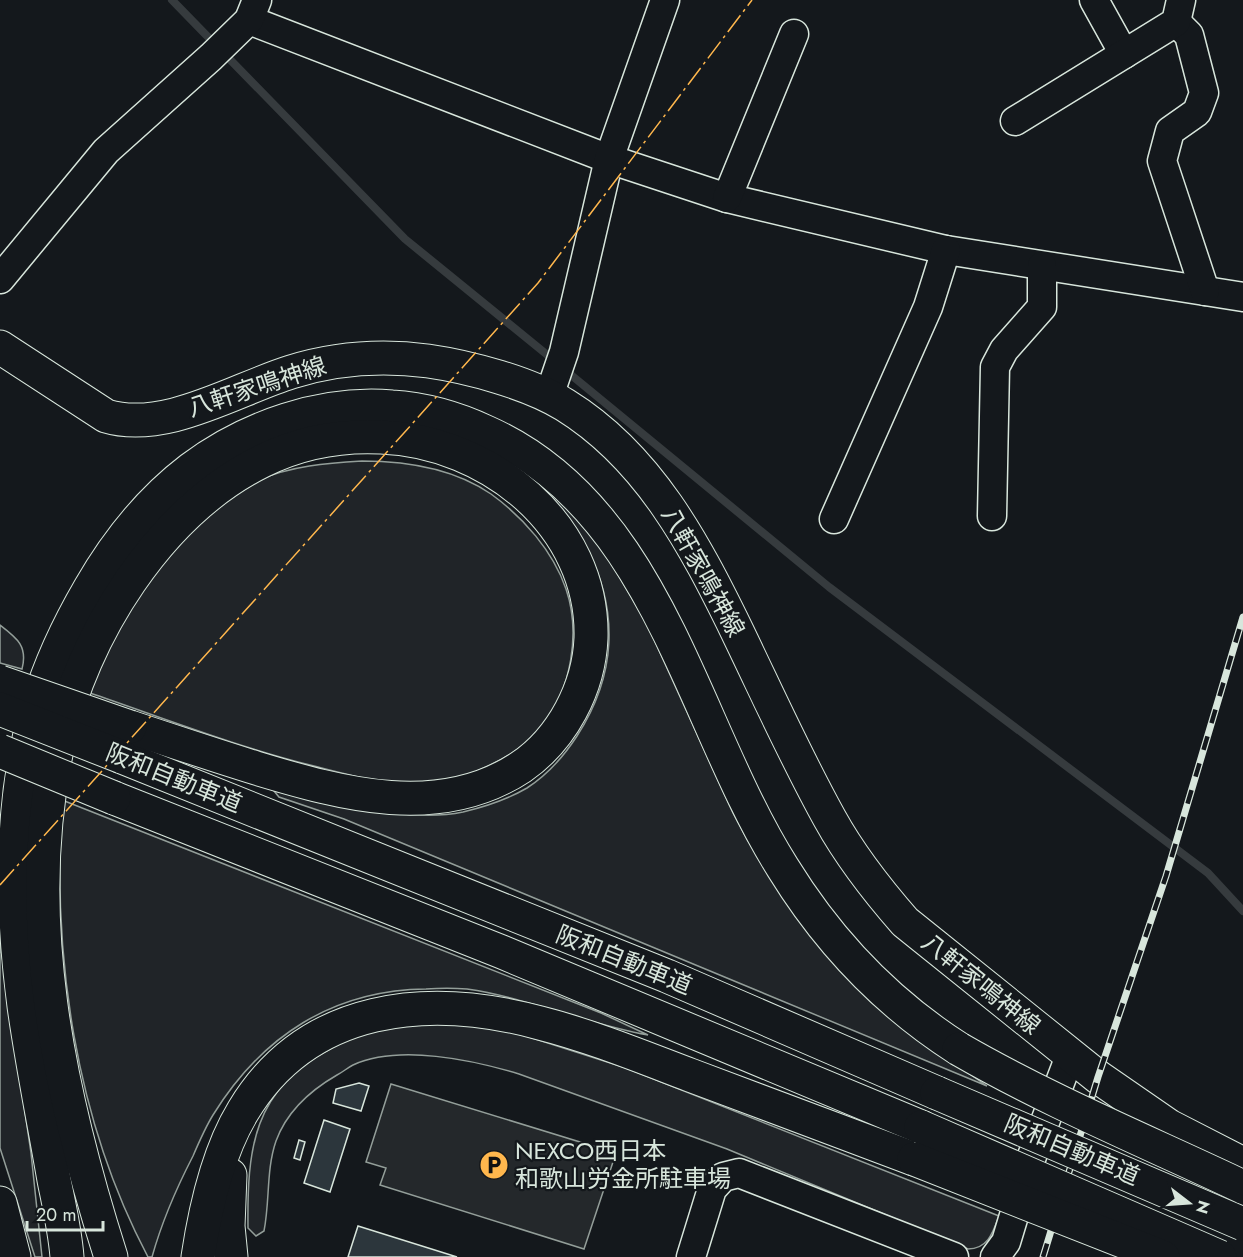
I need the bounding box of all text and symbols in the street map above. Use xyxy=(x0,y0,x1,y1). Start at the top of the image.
street label: 八軒家鳴神線 xyxy=(183,348,331,425)
street label: 八軒家鳴神線 xyxy=(653,500,754,643)
street label: 阪和自動車道 xyxy=(101,734,248,821)
street label: 阪和自動車道 xyxy=(551,916,698,1003)
street label: 八軒家鳴神線 xyxy=(914,925,1048,1043)
street label: 阪和自動車道 xyxy=(999,1105,1145,1194)
place label: NEXCO西日本 和歌山労金所駐車場 xyxy=(515,1133,731,1196)
parking icon: NEXCO西日本 和歌山労金所駐車場 xyxy=(478,1149,510,1181)
north arrow xyxy=(1159,1173,1219,1233)
scale bar xyxy=(27,1194,104,1232)
text: N xyxy=(1190,1198,1216,1217)
text: 20 m xyxy=(36,1202,76,1228)

